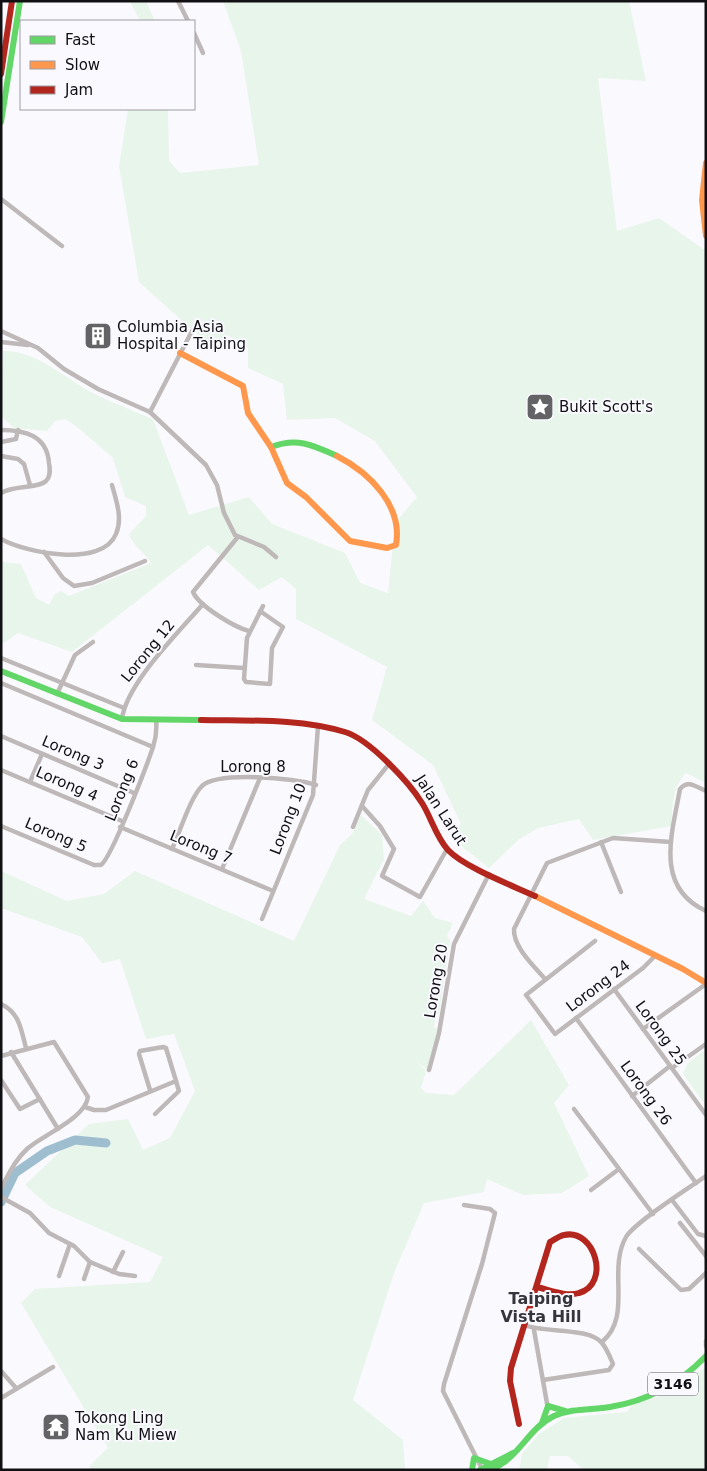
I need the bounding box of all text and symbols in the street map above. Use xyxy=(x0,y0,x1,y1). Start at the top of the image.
legend xyxy=(20,20,195,110)
text: Fast xyxy=(65,31,95,49)
text: Slow xyxy=(65,56,100,74)
text: Jam xyxy=(64,81,93,99)
place label: Columbia Asia Hospital - Taiping xyxy=(117,318,246,353)
building icon: Columbia Asia Hospital - Taiping xyxy=(83,321,113,351)
place icon: Bukit Scott's xyxy=(525,392,555,422)
place label: Bukit Scott's xyxy=(559,398,653,416)
street label: Lorong 12 xyxy=(117,616,179,686)
street label: Lorong 3 xyxy=(39,732,107,774)
street label: Lorong 6 xyxy=(101,756,143,824)
street label: Lorong 8 xyxy=(220,758,286,776)
street label: Lorong 4 xyxy=(33,763,101,805)
street label: Jalan Larut xyxy=(411,771,470,849)
street label: Lorong 10 xyxy=(266,781,310,857)
street label: Lorong 5 xyxy=(22,814,90,856)
street label: Lorong 7 xyxy=(167,826,235,868)
street label: Lorong 20 xyxy=(421,942,451,1020)
street label: Lorong 24 xyxy=(563,956,633,1016)
street label: Lorong 25 xyxy=(632,997,690,1069)
street label: Lorong 26 xyxy=(617,1057,675,1129)
district label: Taiping Vista Hill xyxy=(501,1289,581,1326)
road number: 3146 xyxy=(648,1372,698,1396)
place label: Tokong Ling Nam Ku Miew xyxy=(74,1409,177,1444)
temple icon: Tokong Ling Nam Ku Miew xyxy=(41,1412,71,1442)

